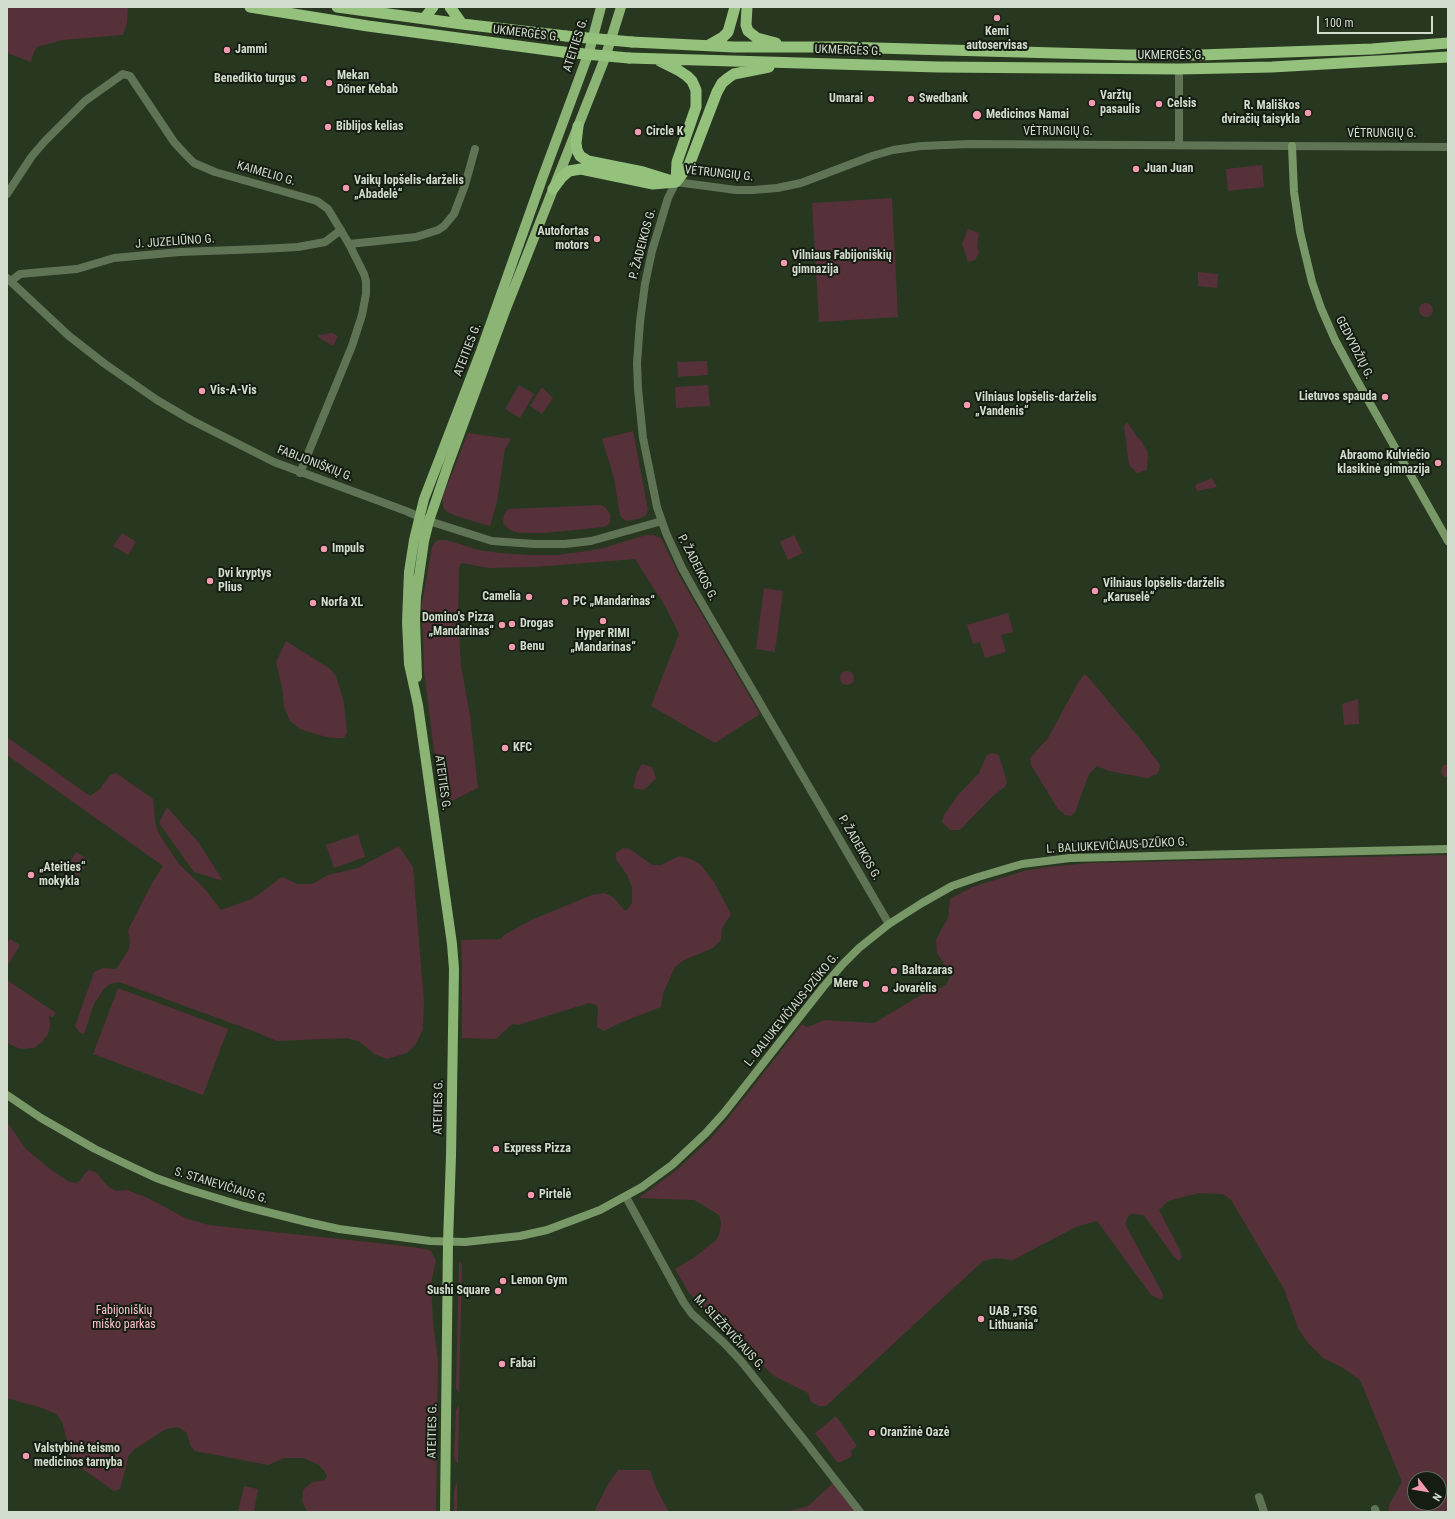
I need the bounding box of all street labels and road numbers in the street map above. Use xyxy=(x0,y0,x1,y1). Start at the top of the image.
street label: ATEITIES G. xyxy=(561,16,591,74)
street label: UKMERGĖS G. xyxy=(492,23,560,45)
street label: UKMERGĖS G. xyxy=(814,43,882,59)
street label: UKMERGĖS G. xyxy=(1138,49,1204,63)
street label: VĖTRUNGIŲ G. xyxy=(1023,125,1093,139)
street label: VĖTRUNGIŲ G. xyxy=(1347,127,1417,141)
street label: KAIMELIO G. xyxy=(235,159,297,189)
street label: VĖTRUNGIŲ G. xyxy=(684,163,754,185)
street label: P. ŽADEIKOS G. xyxy=(627,207,659,281)
street label: J. JUZELIŪNO G. xyxy=(135,232,215,252)
street label: GEDVYDŽIŲ G. xyxy=(1332,314,1376,382)
street label: ATEITIES G. xyxy=(451,321,485,379)
street label: FABIJONIŠKIŲ G. xyxy=(275,443,355,485)
street label: P. ŽADEIKOS G. xyxy=(674,532,720,604)
street label: ATEITIES G. xyxy=(431,754,453,812)
street label: P. ŽADEIKOS G. xyxy=(835,813,883,883)
street label: L. BALIUKEVIČIAUS-DZŪKO G. xyxy=(1046,835,1188,857)
street label: L. BALIUKEVIČIAUS-DZŪKO G. xyxy=(742,950,842,1070)
street label: ATEITIES G. xyxy=(431,1079,447,1135)
street label: S. STANEVIČIAUS G. xyxy=(173,1165,269,1207)
street label: M. SLEŽEVIČIAUS G. xyxy=(690,1292,768,1374)
street label: ATEITIES G. xyxy=(425,1403,441,1459)

